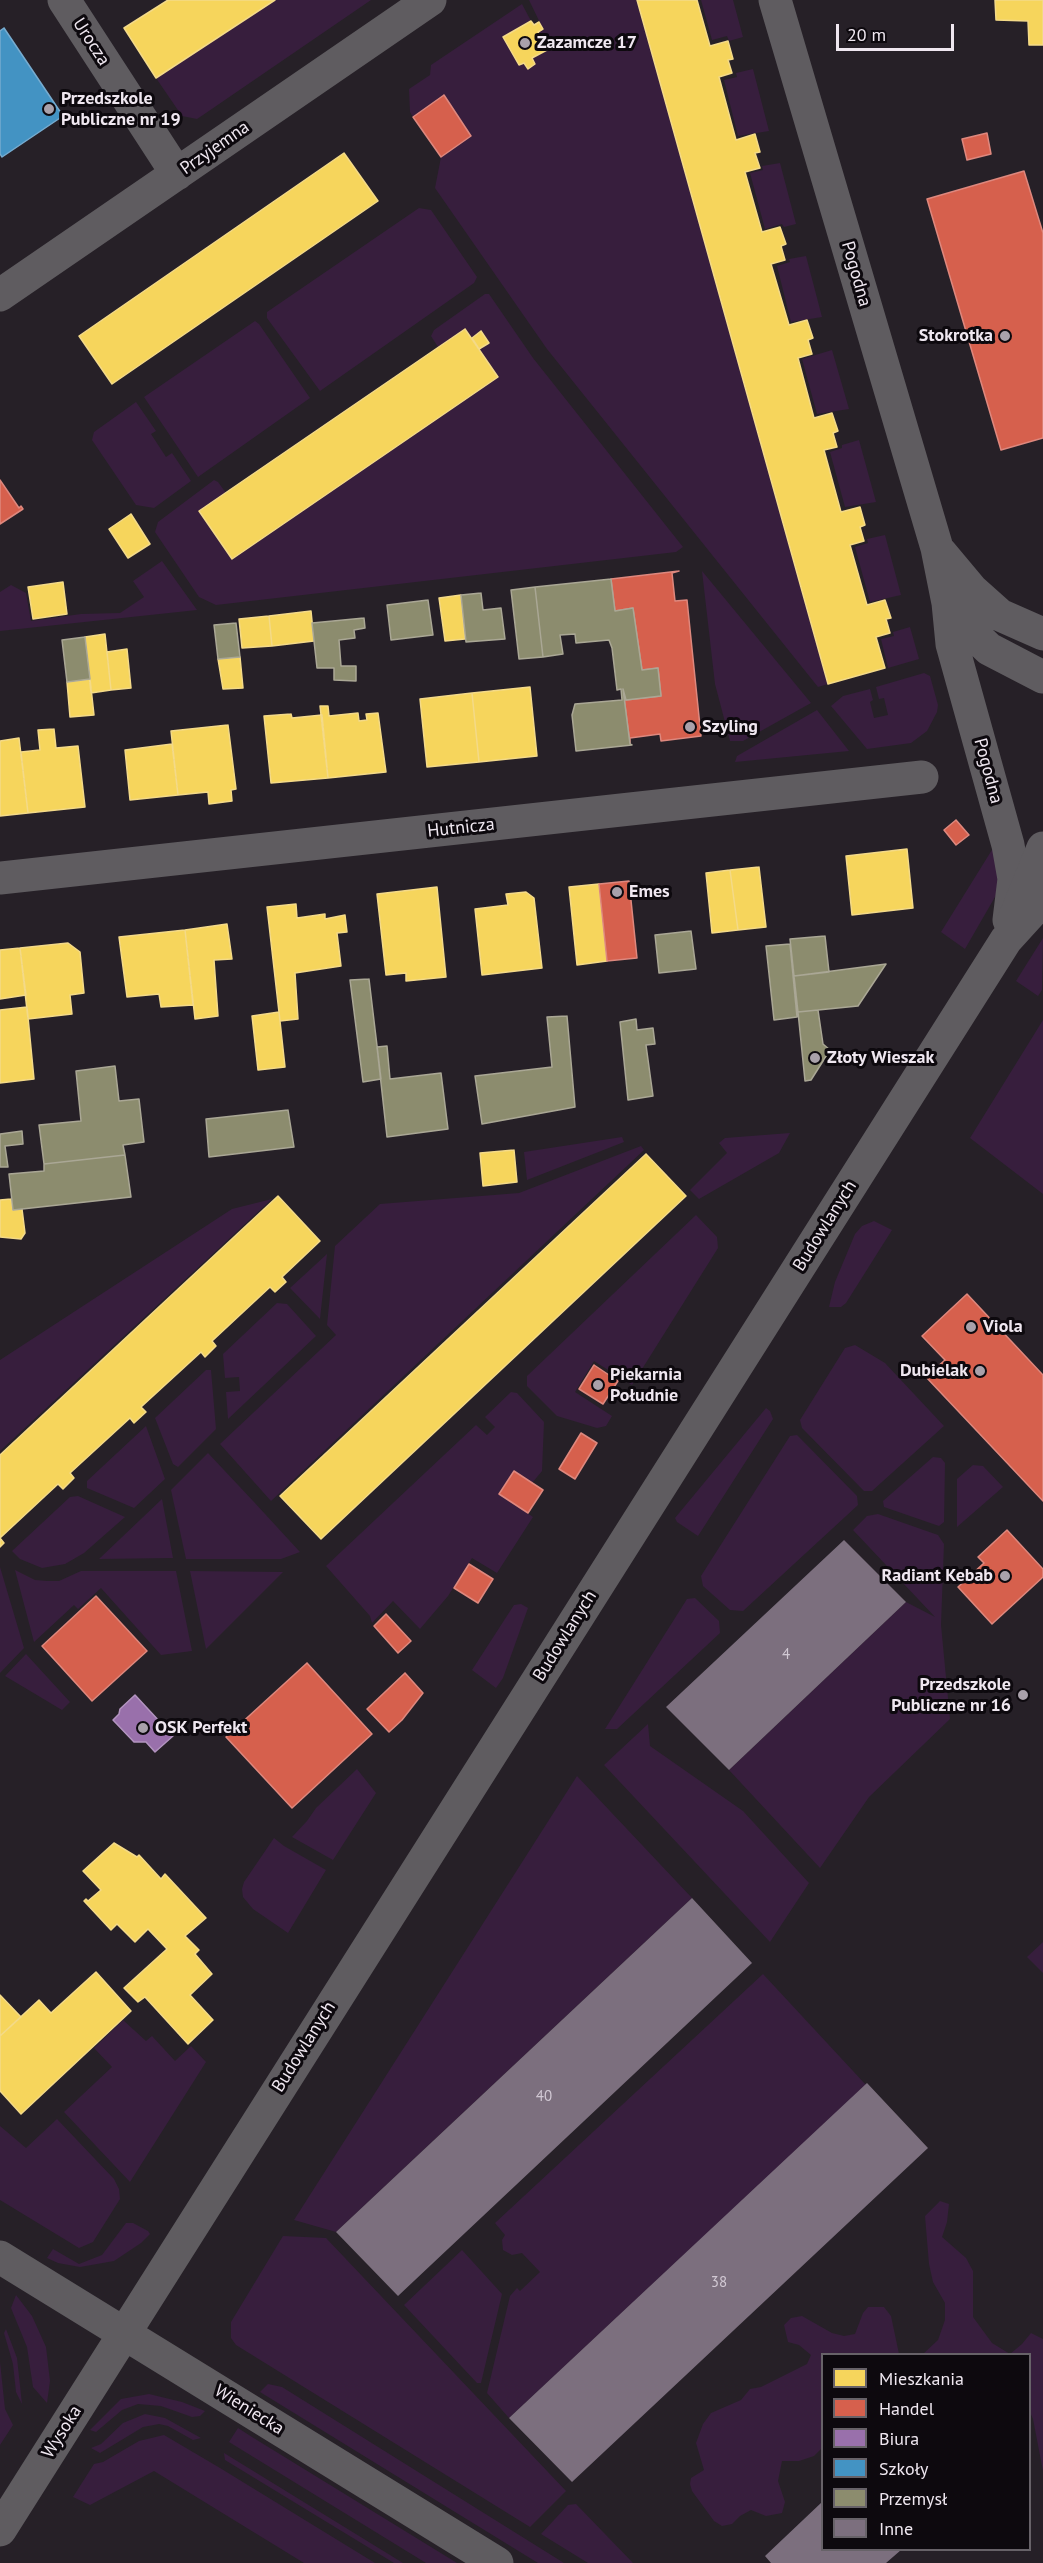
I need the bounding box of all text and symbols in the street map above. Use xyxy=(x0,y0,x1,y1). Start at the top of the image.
scale bar xyxy=(839,12,958,50)
street label: Urocza xyxy=(68,14,114,70)
text: 20 m xyxy=(847,23,886,46)
place label: Zazamcze 17 xyxy=(537,32,637,54)
marker: Zazamcze 17 xyxy=(518,36,532,50)
place label: Przedszkole Publiczne nr 19 xyxy=(61,88,181,130)
marker: Przedszkole Publiczne nr 19 xyxy=(42,102,56,116)
street label: Przyjemna xyxy=(176,116,254,180)
street label: Pogodna xyxy=(836,239,876,309)
place label: Stokrotka xyxy=(919,325,993,347)
marker: Stokrotka xyxy=(998,329,1012,343)
place label: Szyling xyxy=(702,716,758,738)
marker: Szyling xyxy=(683,720,697,734)
street label: Pogodna xyxy=(969,736,1007,806)
street label: Hutnicza xyxy=(426,814,496,842)
place label: Emes xyxy=(629,881,670,903)
marker: Emes xyxy=(610,885,624,899)
place label: Złoty Wieszak xyxy=(827,1047,934,1069)
marker: Złoty Wieszak xyxy=(808,1051,822,1065)
street label: Budowlanych xyxy=(789,1177,861,1275)
place label: Viola xyxy=(983,1316,1023,1338)
marker: Viola xyxy=(964,1320,978,1334)
place label: Dubielak xyxy=(900,1360,968,1382)
place label: Piekarnia Południe xyxy=(610,1364,682,1406)
marker: Dubielak xyxy=(973,1364,987,1378)
marker: Piekarnia Południe xyxy=(591,1378,605,1392)
place label: Radiant Kebab xyxy=(881,1565,993,1587)
marker: Radiant Kebab xyxy=(998,1569,1012,1583)
street label: Budowlanych xyxy=(529,1587,601,1685)
house number: 4 xyxy=(782,1646,790,1664)
place label: Przedszkole Publiczne nr 16 xyxy=(891,1674,1011,1716)
marker: Przedszkole Publiczne nr 16 xyxy=(1016,1688,1030,1702)
place label: OSK Perfekt xyxy=(155,1717,247,1739)
marker: OSK Perfekt xyxy=(136,1721,150,1735)
street label: Budowlanych xyxy=(268,1998,340,2096)
house number: 40 xyxy=(536,2088,552,2106)
house number: 38 xyxy=(711,2274,727,2292)
legend xyxy=(821,2353,1031,2551)
text: Mieszkania xyxy=(879,2367,964,2390)
street label: Wieniecka xyxy=(210,2380,288,2440)
text: Handel xyxy=(879,2397,934,2420)
street label: Wysoka xyxy=(38,2402,86,2462)
text: Biura xyxy=(879,2427,919,2450)
text: Szkoły xyxy=(879,2457,928,2480)
text: Przemysł xyxy=(879,2487,947,2510)
text: Inne xyxy=(879,2517,913,2540)

